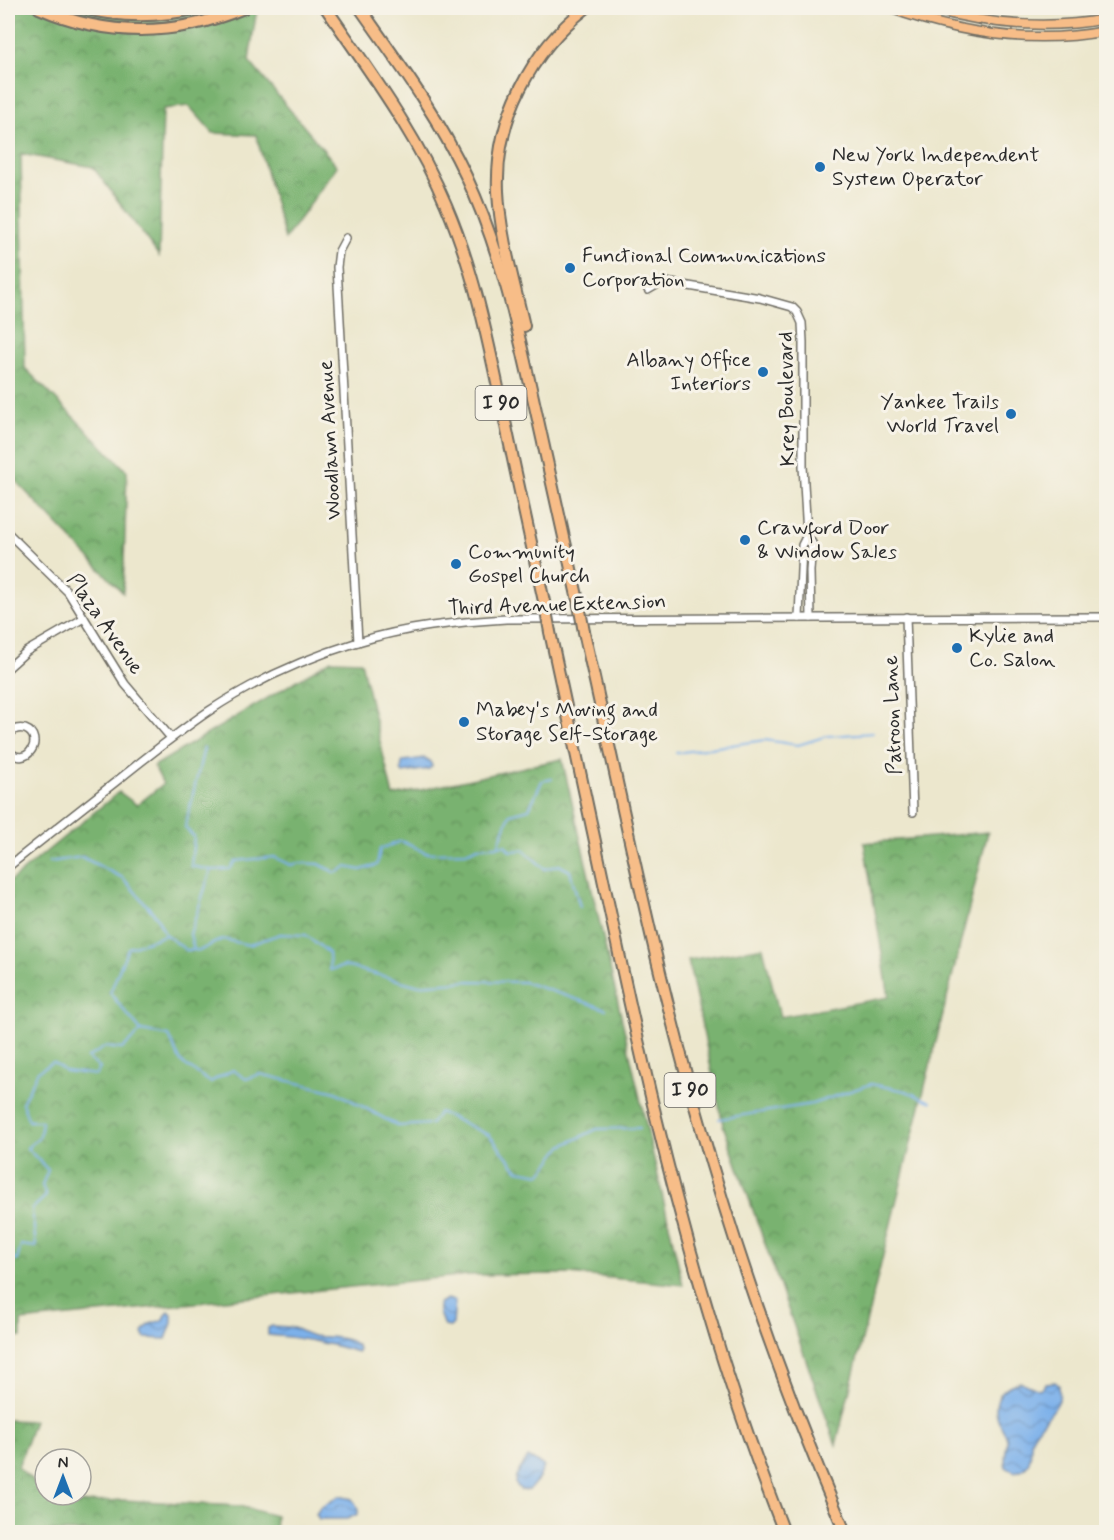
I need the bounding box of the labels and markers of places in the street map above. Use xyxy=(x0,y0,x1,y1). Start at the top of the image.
place label: New York Independent System Operator xyxy=(832,141,1039,193)
marker: New York Independent System Operator xyxy=(813,160,827,174)
place label: Functional Communications Corporation xyxy=(582,242,826,294)
marker: Functional Communications Corporation xyxy=(563,261,577,275)
place label: Albany Office Interiors xyxy=(626,346,751,398)
marker: Albany Office Interiors xyxy=(756,365,770,379)
place label: Yankee Trails World Travel xyxy=(880,388,999,440)
marker: Yankee Trails World Travel xyxy=(1004,407,1018,421)
place label: Crawford Door & Window Sales xyxy=(757,514,897,566)
marker: Crawford Door & Window Sales xyxy=(738,533,752,547)
place label: Community Gospel Church xyxy=(468,538,590,590)
marker: Community Gospel Church xyxy=(449,557,463,571)
place label: Kylie and Co. Salon xyxy=(969,622,1056,674)
marker: Kylie and Co. Salon xyxy=(950,641,964,655)
place label: Mabey's Moving and Storage Self-Storage xyxy=(476,696,658,748)
marker: Mabey's Moving and Storage Self-Storage xyxy=(457,715,471,729)

